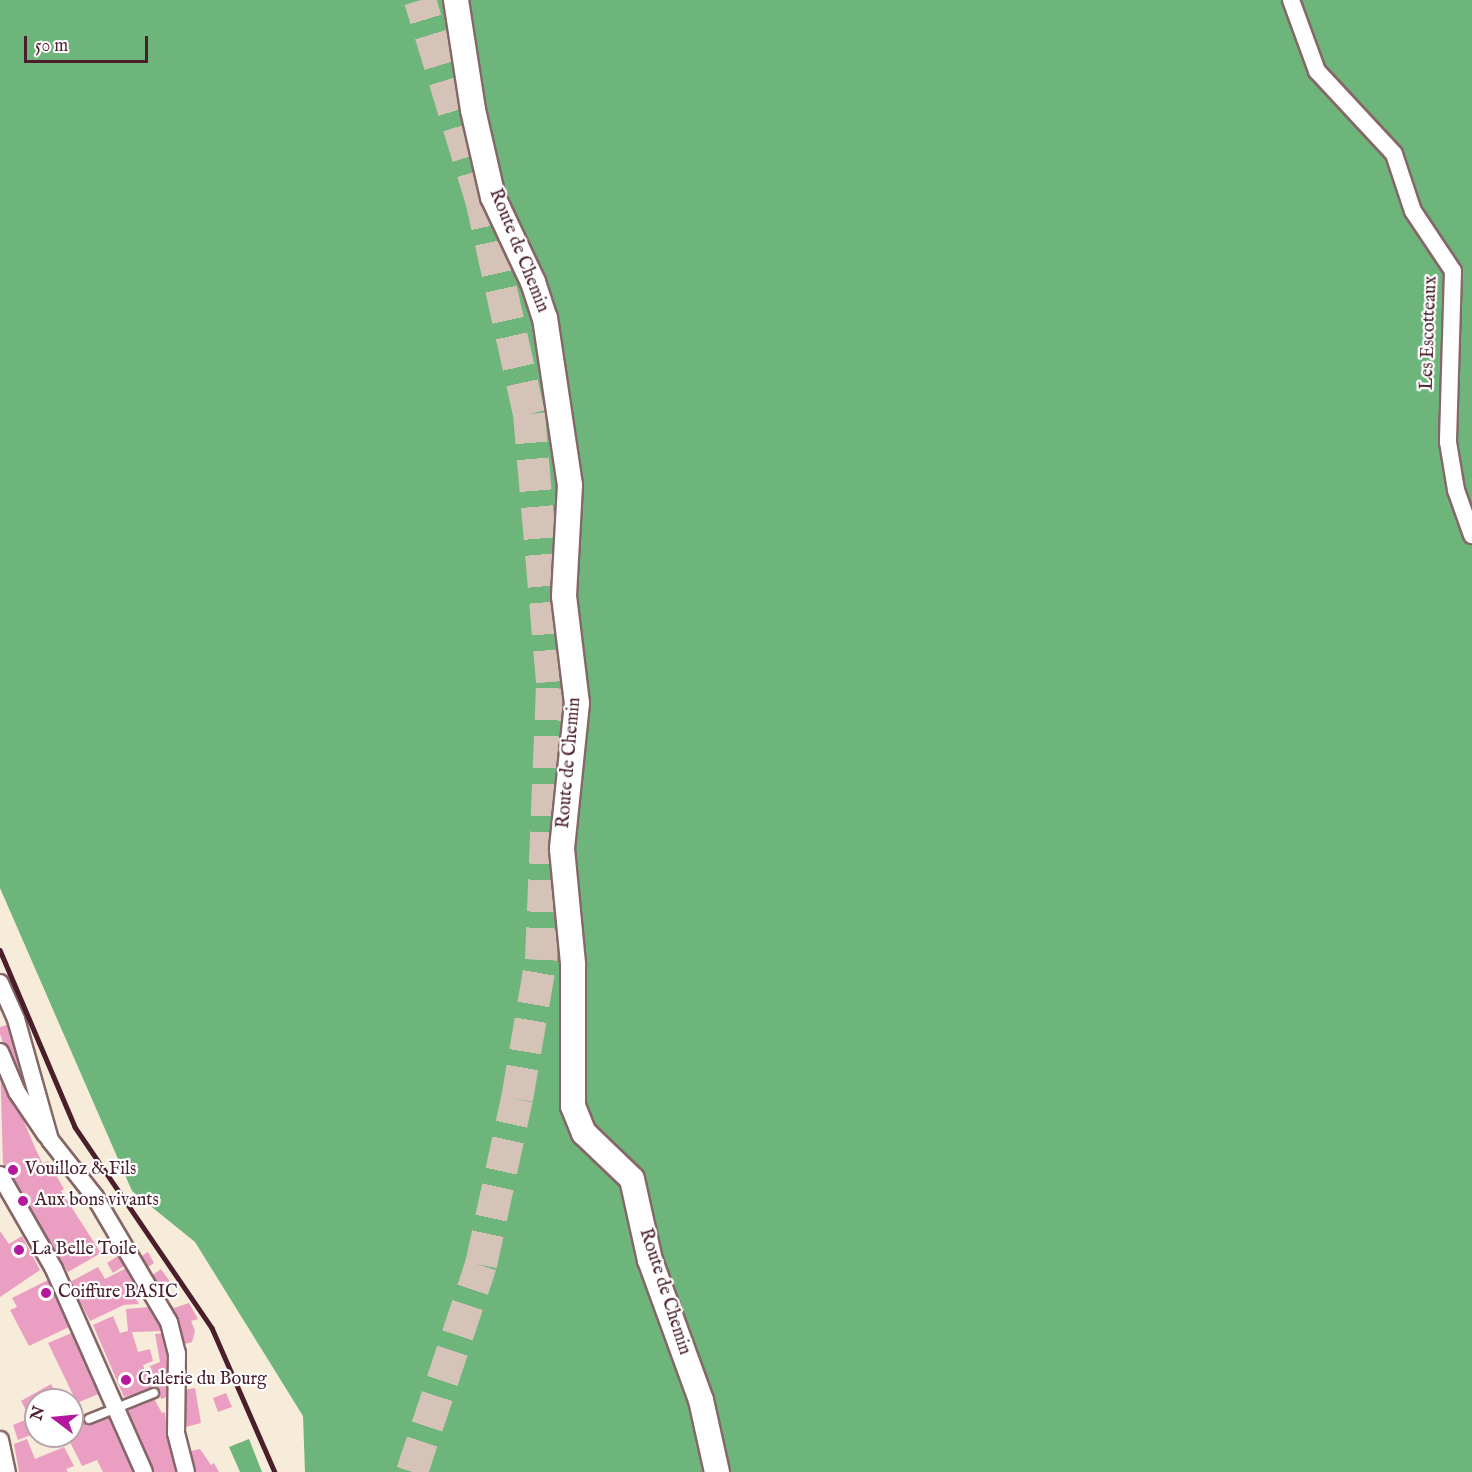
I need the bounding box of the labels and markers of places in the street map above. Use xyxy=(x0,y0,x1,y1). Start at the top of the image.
place label: Vouilloz & Fils xyxy=(25,1159,136,1181)
marker: Vouilloz & Fils xyxy=(6,1163,20,1177)
place label: Aux bons vivants xyxy=(35,1190,159,1212)
marker: Aux bons vivants xyxy=(16,1194,30,1208)
place label: La Belle Toile xyxy=(31,1239,137,1261)
marker: La Belle Toile xyxy=(12,1243,26,1257)
place label: Coiffure BASIC xyxy=(58,1282,178,1304)
marker: Coiffure BASIC xyxy=(39,1286,53,1300)
place label: Galerie du Bourg xyxy=(138,1369,267,1391)
marker: Galerie du Bourg xyxy=(119,1373,133,1387)

